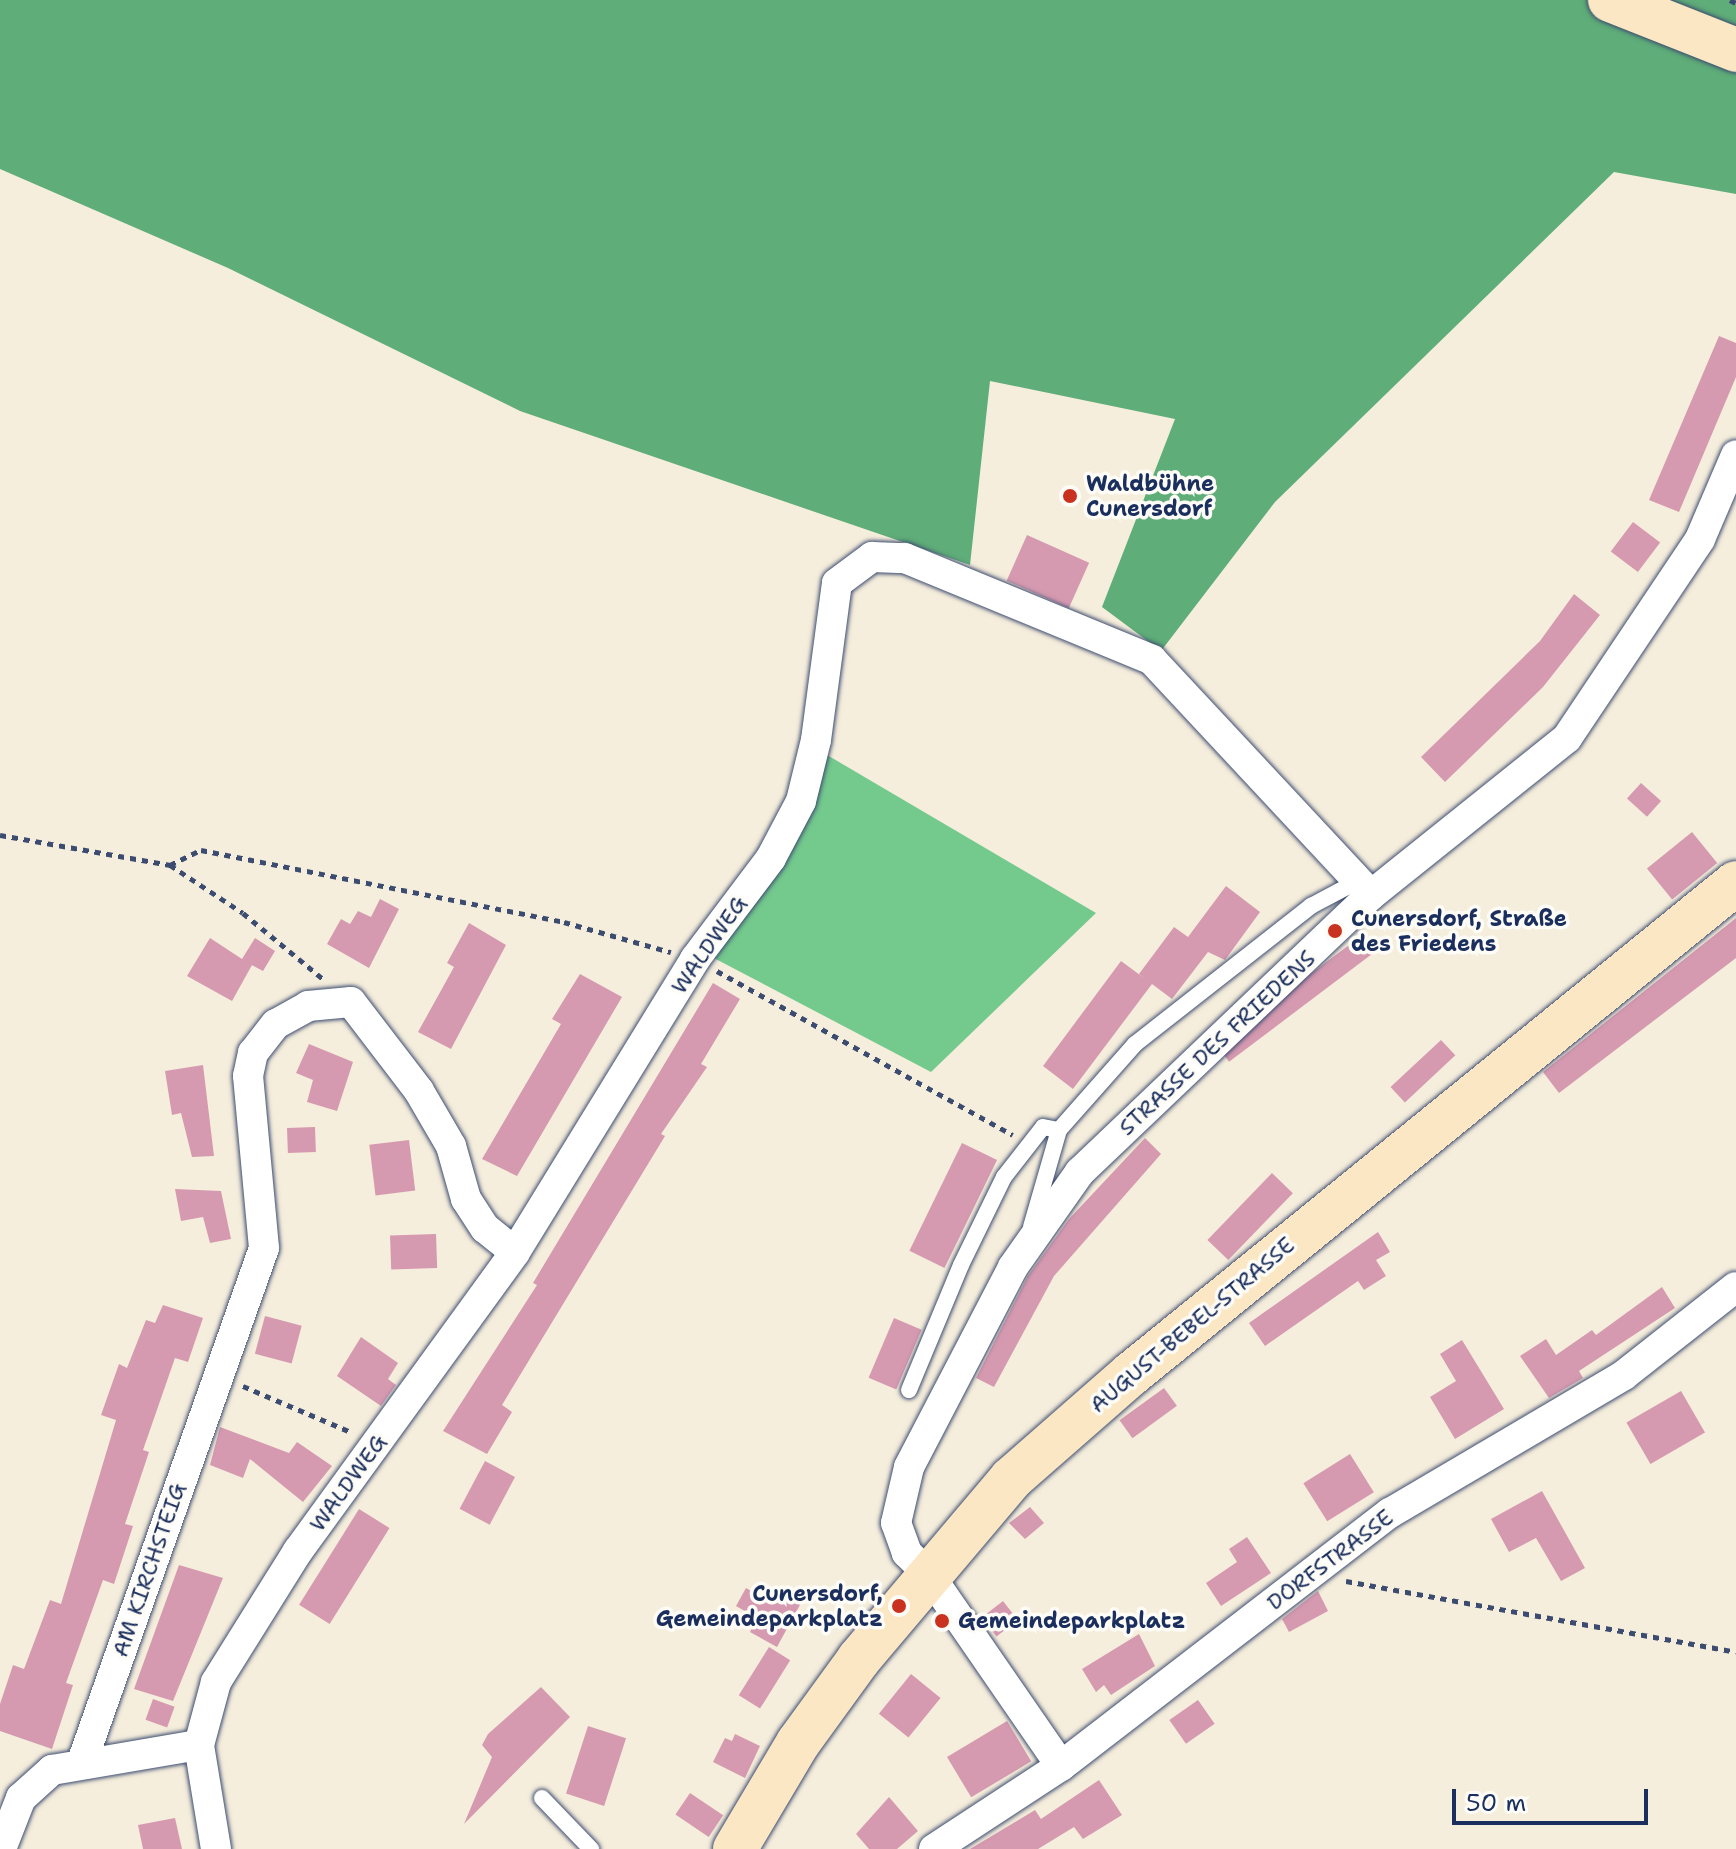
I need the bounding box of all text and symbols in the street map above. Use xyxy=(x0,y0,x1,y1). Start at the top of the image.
place label: Waldbühne Cunersdorf xyxy=(1086,470,1214,522)
marker: Waldbühne Cunersdorf xyxy=(1061,487,1079,505)
street label: WALDWEG xyxy=(666,891,752,999)
place label: Cunersdorf, Straße des Friedens xyxy=(1351,905,1567,956)
marker: Cunersdorf, Straße des Friedens xyxy=(1326,922,1344,940)
street label: STRASSE DES FRIEDENS xyxy=(1113,945,1321,1141)
street label: AUGUST-BEBEL-STRASSE xyxy=(1084,1232,1300,1418)
street label: WALDWEG xyxy=(304,1429,392,1537)
street label: AM KIRCHSTEIG xyxy=(107,1480,191,1660)
street label: DORFSTRASSE xyxy=(1262,1504,1398,1616)
place label: Cunersdorf, Gemeindeparkplatz xyxy=(656,1580,883,1632)
marker: Cunersdorf, Gemeindeparkplatz xyxy=(890,1597,908,1615)
place label: Gemeindeparkplatz xyxy=(958,1608,1185,1634)
marker: Gemeindeparkplatz xyxy=(933,1612,951,1630)
scale bar xyxy=(1456,1773,1652,1823)
text: 50 m xyxy=(1466,1787,1526,1819)

